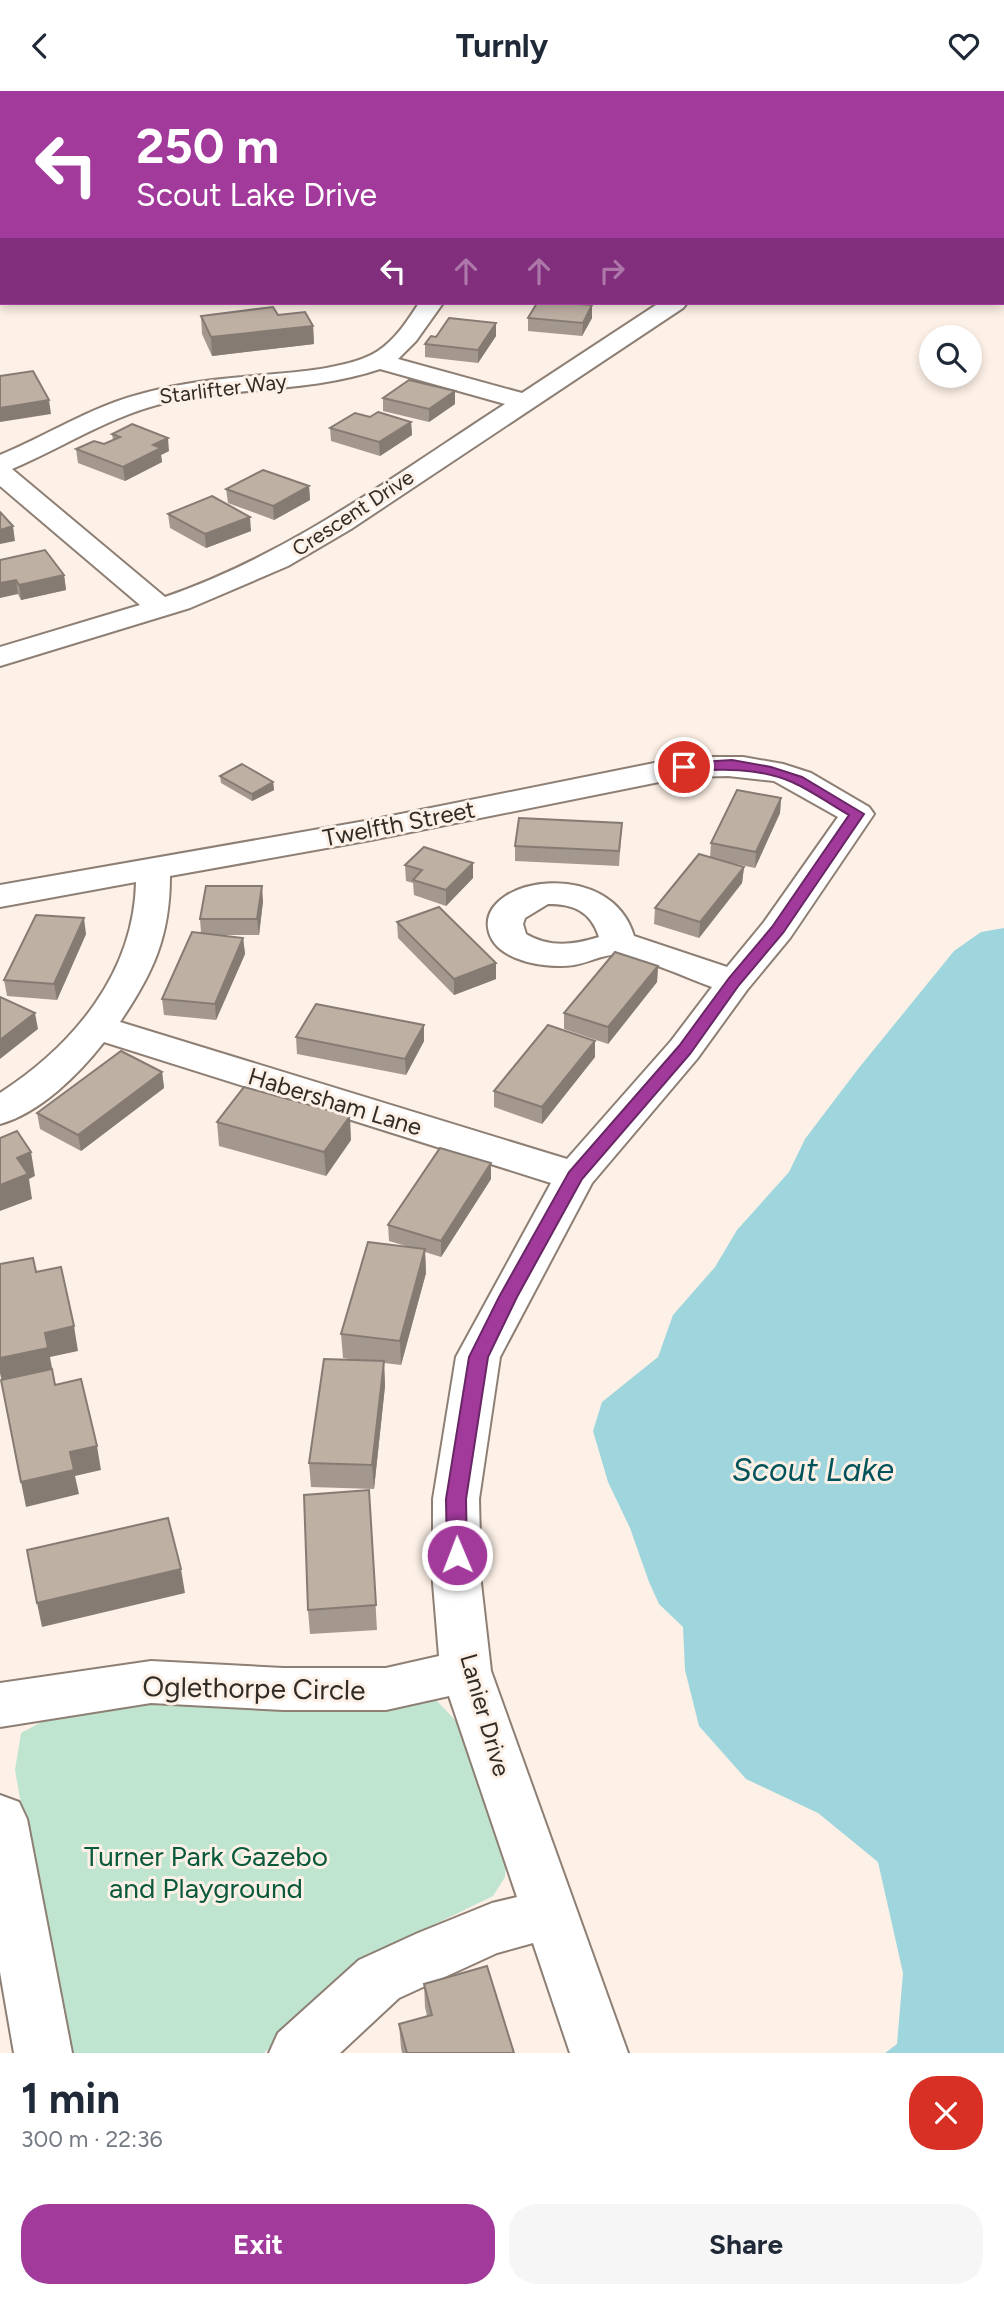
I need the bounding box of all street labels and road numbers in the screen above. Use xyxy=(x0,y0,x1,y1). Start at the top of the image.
street label: Starlifter Way xyxy=(158,368,288,409)
street label: Crescent Drive xyxy=(287,464,418,561)
street label: Twelfth Street xyxy=(320,795,477,852)
street label: Habersham Lane xyxy=(245,1061,425,1142)
street label: Lanier Drive xyxy=(454,1650,517,1780)
street label: Oglethorpe Circle xyxy=(142,1669,366,1707)

